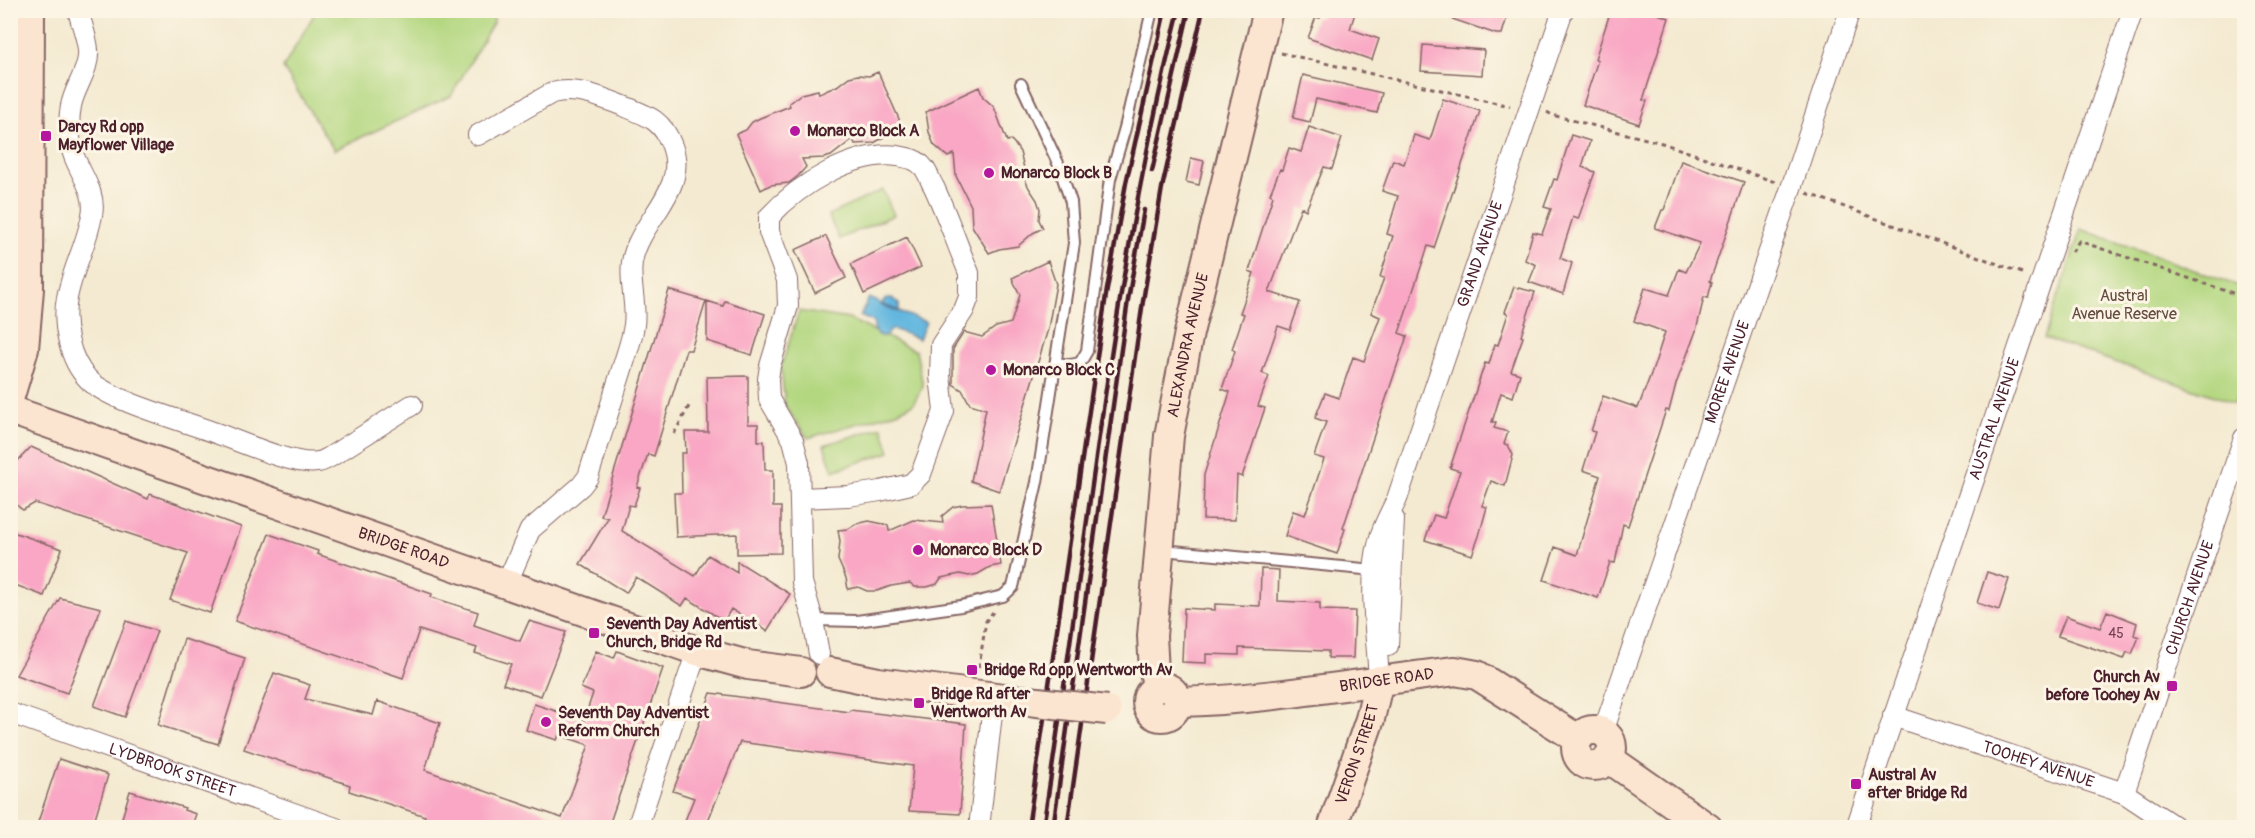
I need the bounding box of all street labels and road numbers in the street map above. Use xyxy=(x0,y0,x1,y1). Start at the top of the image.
street label: GRAND AVENUE xyxy=(1453,198,1507,310)
street label: ALEXANDRA AVENUE xyxy=(1163,271,1213,419)
street label: MOREE AVENUE xyxy=(1700,318,1754,426)
street label: AUSTRAL AVENUE xyxy=(1965,355,2025,482)
street label: BRIDGE ROAD xyxy=(355,523,452,573)
street label: CHURCH AVENUE xyxy=(2161,538,2219,658)
street label: BRIDGE ROAD xyxy=(1338,664,1435,697)
street label: VERON STREET xyxy=(1331,702,1383,807)
street label: TOOHEY AVENUE xyxy=(1980,736,2097,792)
street label: LYDBROOK STREET xyxy=(106,739,238,802)

